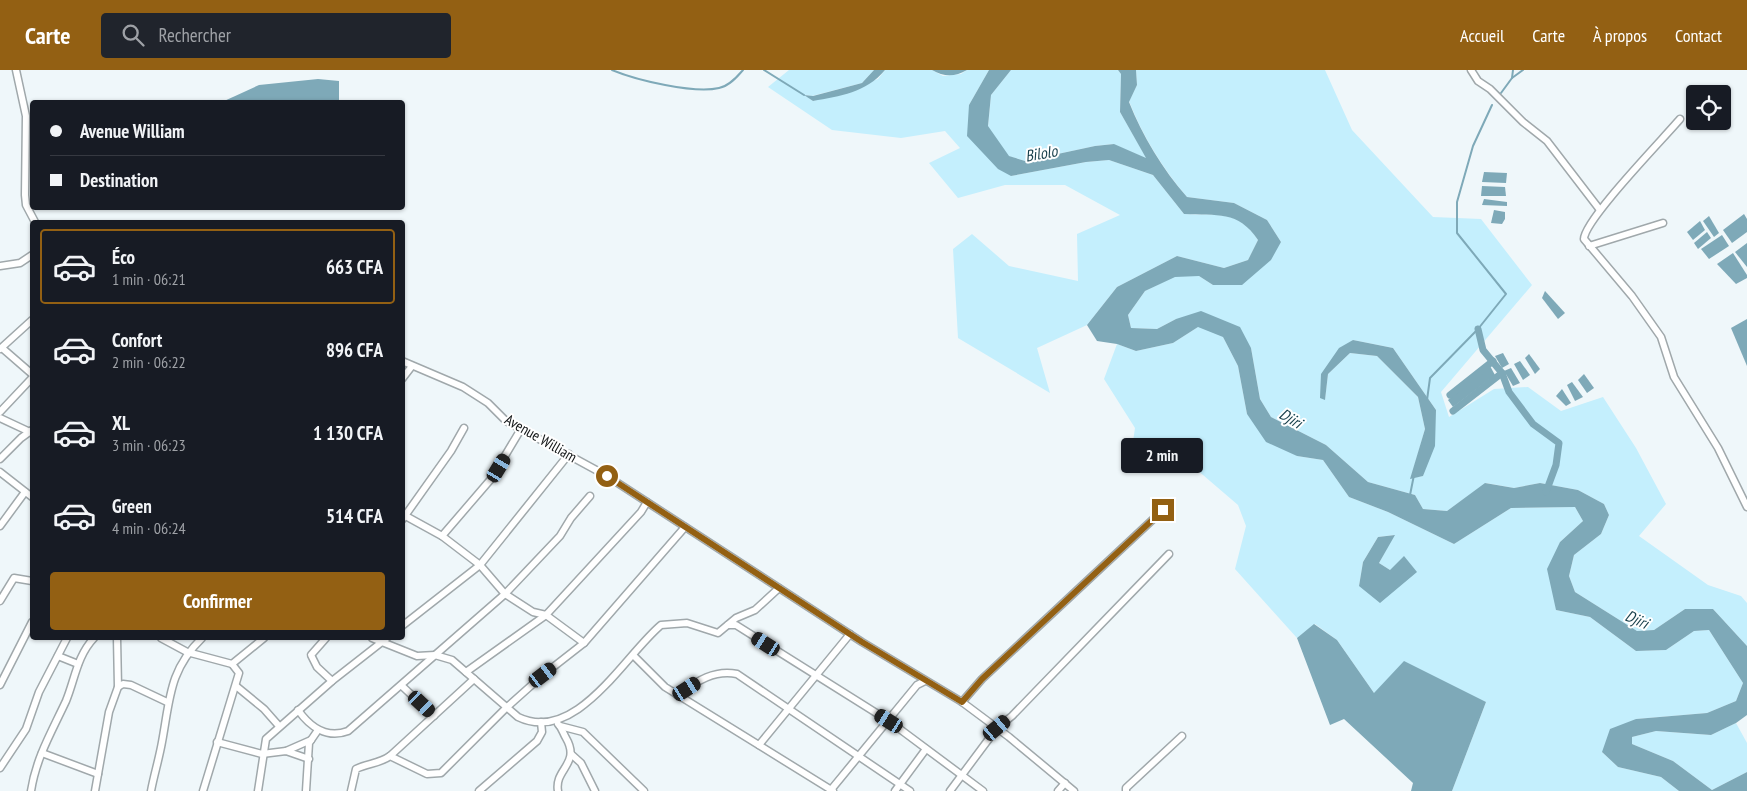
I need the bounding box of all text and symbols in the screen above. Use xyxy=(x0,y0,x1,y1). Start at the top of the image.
search box xyxy=(101,13,451,58)
text: Carte xyxy=(25,20,71,51)
icon: search xyxy=(119,21,147,49)
text: Rechercher xyxy=(159,23,231,47)
text: Accueil xyxy=(1460,24,1504,47)
text: Carte xyxy=(1532,24,1565,47)
text: À propos xyxy=(1593,24,1647,47)
text: Contact xyxy=(1675,24,1722,47)
map controls xyxy=(1686,85,1731,130)
button: locate xyxy=(1686,85,1731,130)
text: Avenue William xyxy=(80,119,185,143)
water label: Bilolo xyxy=(1023,140,1060,166)
text: Destination xyxy=(80,168,158,192)
icon: car xyxy=(52,244,97,289)
text: Éco xyxy=(112,245,135,269)
text: 663 CFA xyxy=(326,255,383,279)
text: 1 min · 06:21 xyxy=(112,269,186,289)
icon: car xyxy=(52,327,97,372)
text: Confort xyxy=(112,328,162,352)
text: 896 CFA xyxy=(326,338,383,362)
text: 2 min · 06:22 xyxy=(112,352,186,372)
water label: Djiri xyxy=(1276,403,1308,434)
icon: car xyxy=(52,410,97,455)
street label: Avenue William xyxy=(502,410,580,466)
text: XL xyxy=(112,411,130,435)
text: 1 130 CFA xyxy=(313,421,383,445)
text: 3 min · 06:23 xyxy=(112,435,186,455)
callout: 2 min xyxy=(1122,438,1204,472)
text: 2 min xyxy=(1146,445,1178,465)
car xyxy=(484,451,513,485)
route start xyxy=(596,465,618,487)
icon: car xyxy=(52,493,97,538)
text: Green xyxy=(112,494,152,518)
route end xyxy=(1152,499,1174,521)
text: 514 CFA xyxy=(326,504,383,528)
text: 4 min · 06:24 xyxy=(112,518,186,538)
button: Confirmer xyxy=(50,572,385,630)
water label: Djiri xyxy=(1622,605,1654,634)
car xyxy=(749,630,782,658)
car xyxy=(526,660,559,690)
car xyxy=(670,675,703,703)
car xyxy=(405,688,438,720)
car xyxy=(872,707,905,735)
car xyxy=(980,713,1013,743)

